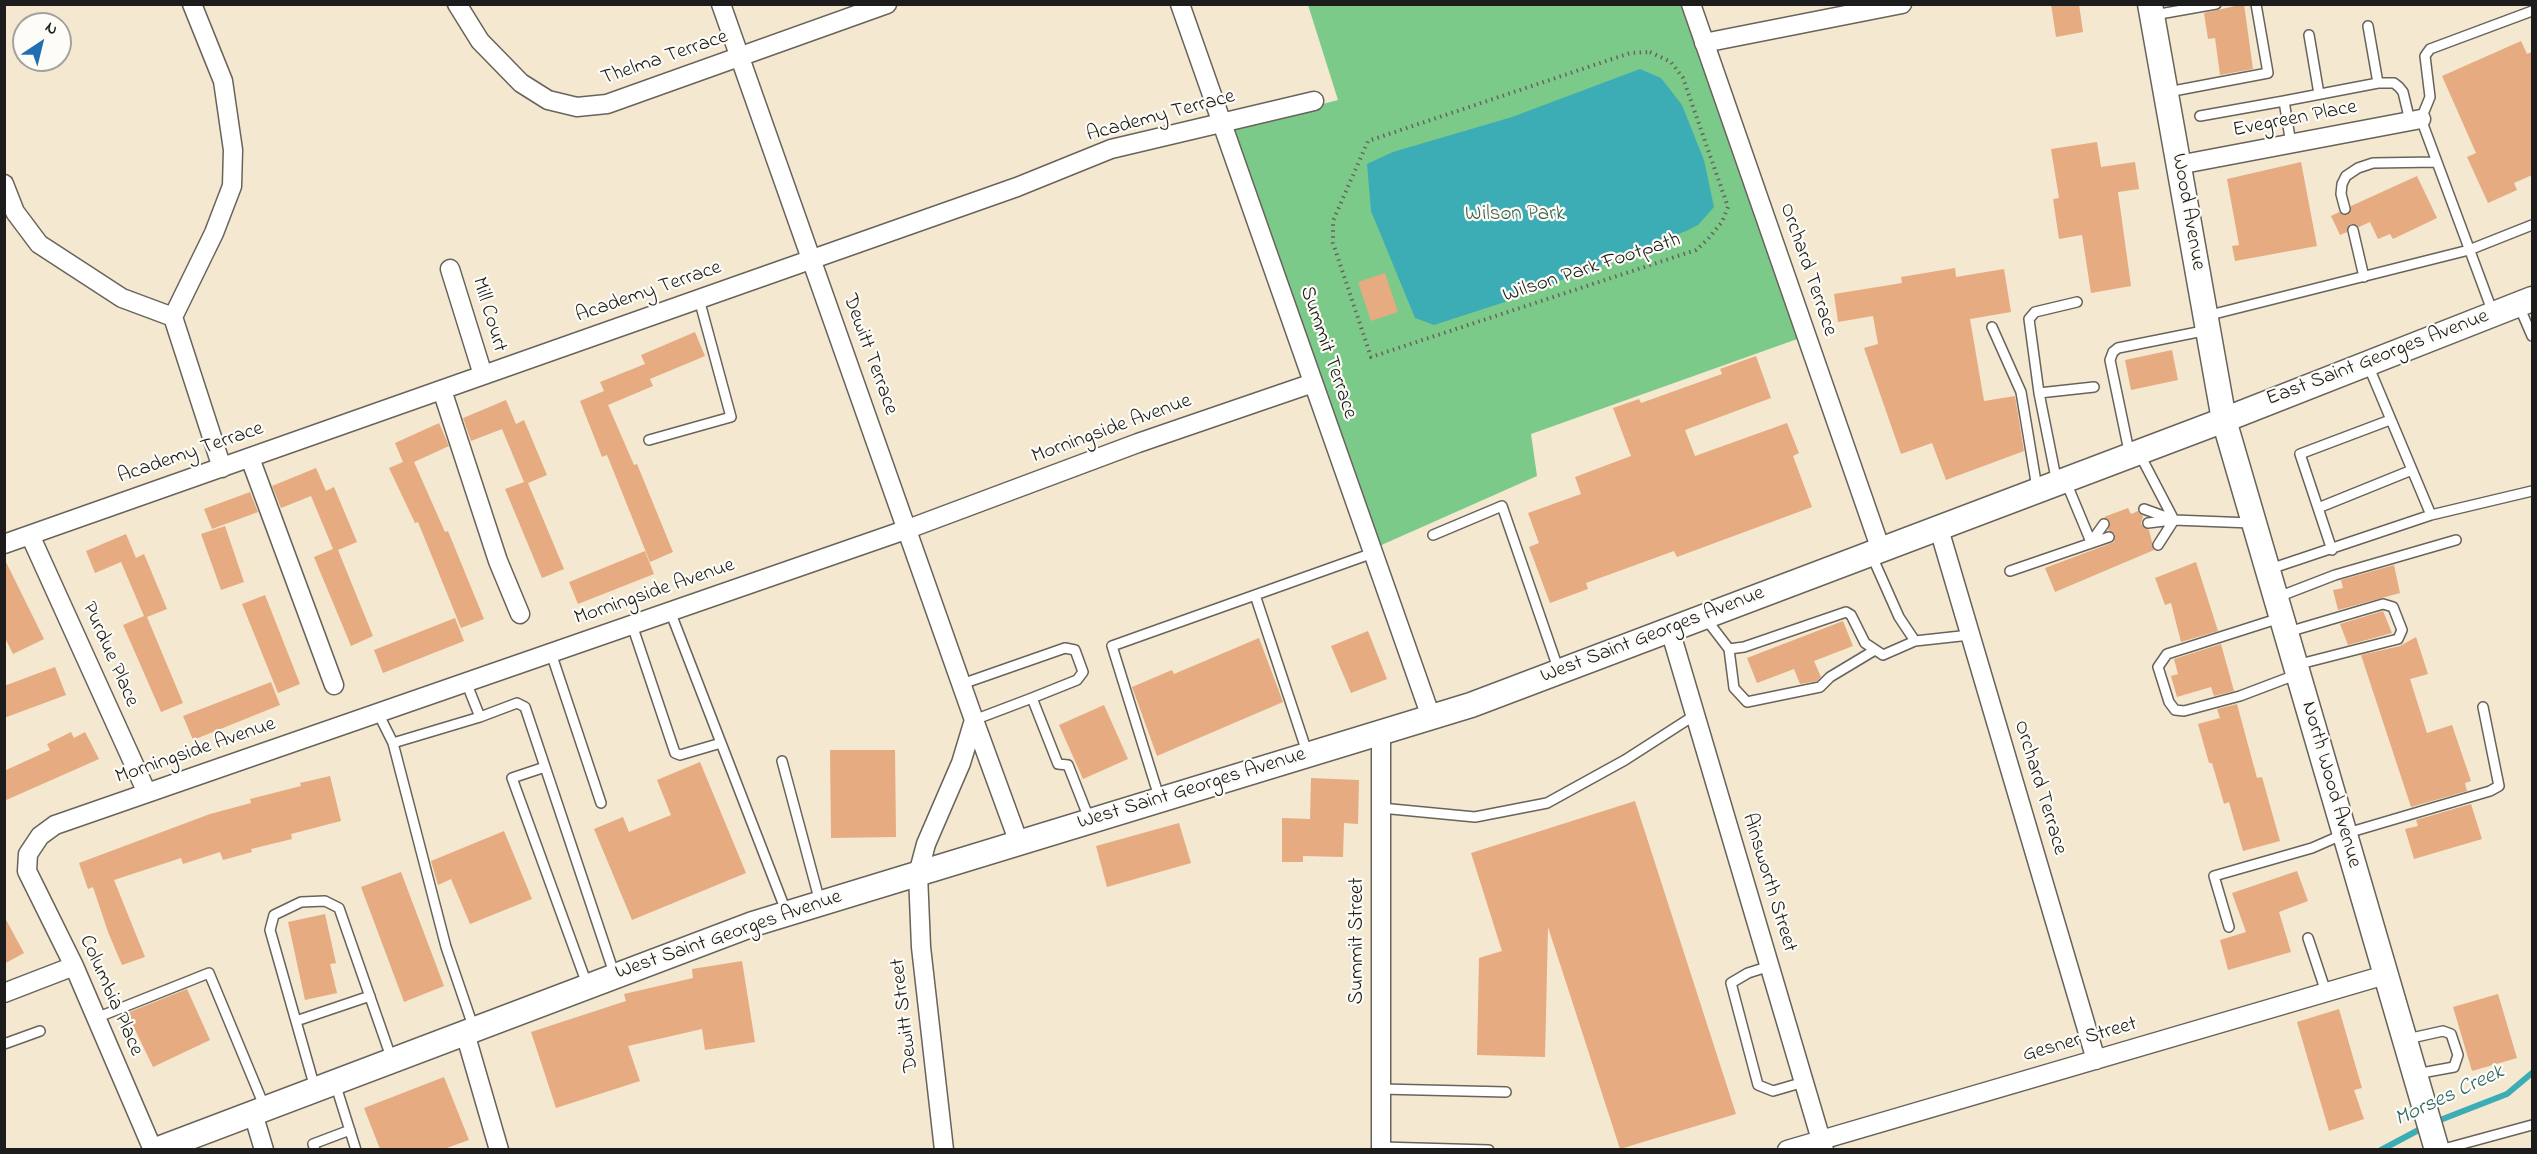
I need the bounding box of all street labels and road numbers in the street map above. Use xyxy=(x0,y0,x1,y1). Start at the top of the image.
street label: Thelma Terrace xyxy=(598,26,732,92)
street label: Academy Terrace xyxy=(1084,85,1238,149)
street label: Evegreen Place xyxy=(2231,96,2359,144)
street label: Wood Avenue xyxy=(2164,152,2210,272)
street label: Orchard Terrace xyxy=(1772,200,1842,340)
street label: Wilson Park Footpath xyxy=(1500,228,1684,310)
street label: Academy Terrace xyxy=(573,256,725,330)
street label: Mill Court xyxy=(465,275,511,355)
street label: Summit Terrace xyxy=(1293,283,1361,423)
street label: Dewitt Terrace xyxy=(836,291,902,419)
street label: East Saint Georges Avenue xyxy=(2263,305,2493,413)
street label: Morningside Avenue xyxy=(1029,389,1195,471)
street label: Academy Terrace xyxy=(115,417,267,491)
street label: Morningside Avenue xyxy=(572,554,738,632)
street label: West Saint Georges Avenue xyxy=(1538,582,1768,690)
street label: Purdue Place xyxy=(75,599,143,711)
street label: North Wood Avenue xyxy=(2294,699,2366,871)
street label: Morningside Avenue xyxy=(113,713,279,791)
street label: Orchard Terrace xyxy=(2007,718,2071,858)
street label: West Saint Georges Avenue xyxy=(1075,743,1309,837)
street label: Ainsworth Street xyxy=(1735,810,1801,956)
street label: Summit Street xyxy=(1346,877,1372,1005)
street label: West Saint Georges Avenue xyxy=(613,885,845,987)
street label: Columbia Place xyxy=(72,932,148,1060)
street label: Dewitt Street xyxy=(887,957,925,1073)
street label: Gesner Street xyxy=(2020,1013,2140,1069)

